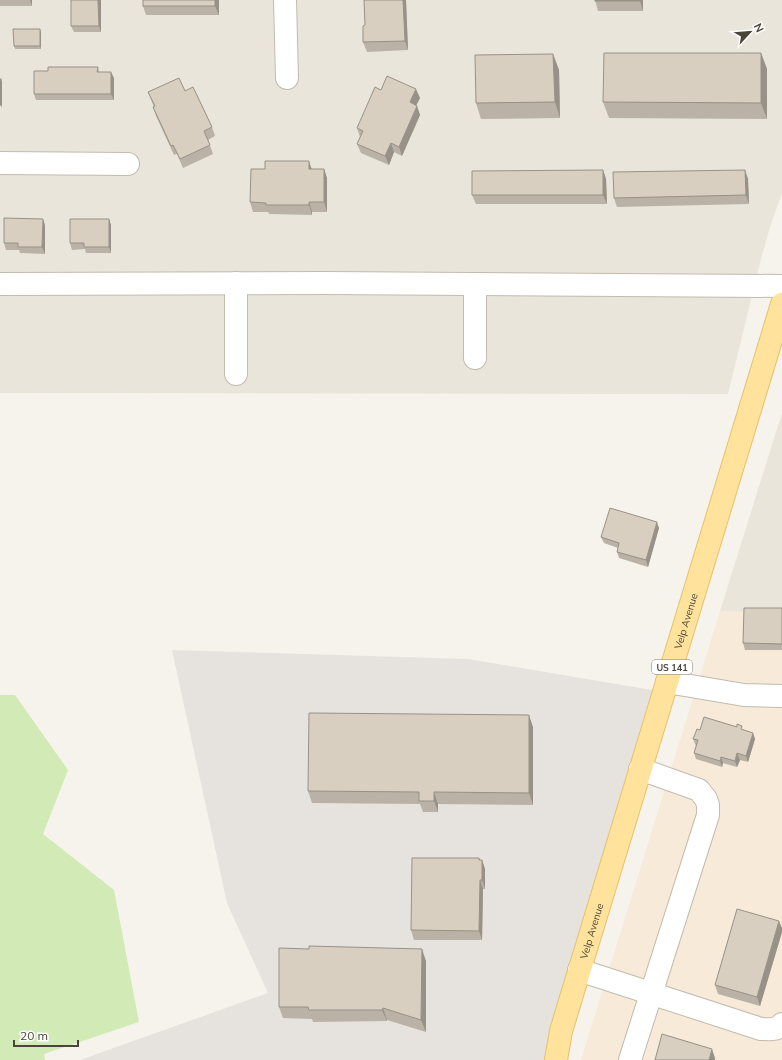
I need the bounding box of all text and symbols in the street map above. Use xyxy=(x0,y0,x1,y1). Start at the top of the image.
north arrow xyxy=(730,12,770,52)
text: N xyxy=(751,21,767,34)
street label: Velp Avenue xyxy=(671,591,700,650)
road number: US 141 xyxy=(652,660,692,674)
street label: Velp Avenue xyxy=(577,901,606,960)
scale bar xyxy=(14,1022,78,1048)
text: 20 m xyxy=(20,1028,48,1043)

